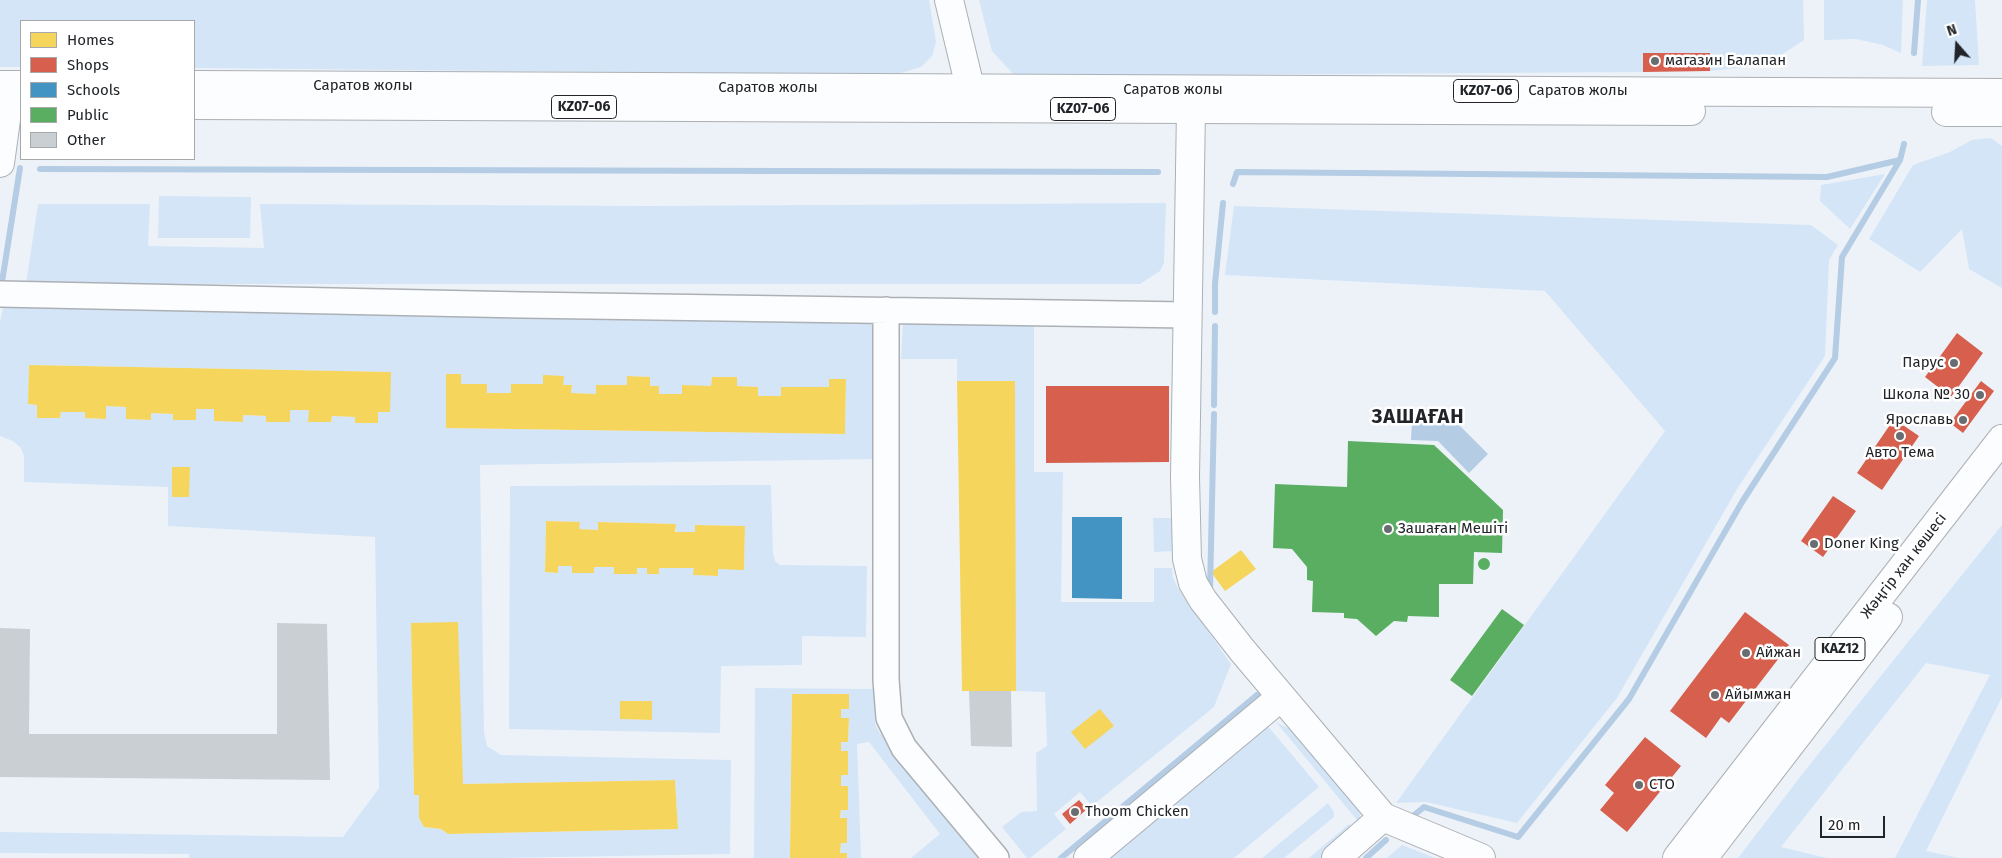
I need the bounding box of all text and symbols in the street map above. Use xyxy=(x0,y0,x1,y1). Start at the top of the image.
legend xyxy=(20,20,195,160)
north arrow xyxy=(1932,20,1982,70)
text: N xyxy=(1945,21,1959,40)
text: Homes xyxy=(67,31,114,49)
place label: магазин Балапан xyxy=(1665,52,1786,70)
marker: магазин Балапан xyxy=(1649,55,1661,67)
text: Shops xyxy=(67,56,109,74)
street label: Саратов жолы xyxy=(313,77,413,95)
street label: Саратов жолы xyxy=(718,79,818,97)
road number: KZ07-06 xyxy=(1454,80,1518,102)
text: Schools xyxy=(67,81,120,99)
street label: Саратов жолы xyxy=(1123,81,1223,99)
street label: Саратов жолы xyxy=(1528,82,1628,100)
road number: KZ07-06 xyxy=(552,95,616,118)
road number: KZ07-06 xyxy=(1050,98,1116,120)
text: Public xyxy=(67,106,109,124)
text: Other xyxy=(67,131,106,149)
place label: Парус xyxy=(1902,354,1944,372)
marker: Парус xyxy=(1948,357,1960,369)
place label: Школа № 30 xyxy=(1882,386,1970,404)
marker: Школа № 30 xyxy=(1974,389,1986,401)
district label: ЗАШАҒАН xyxy=(1371,405,1465,429)
place label: Ярославь xyxy=(1886,411,1953,429)
marker: Ярославь xyxy=(1957,414,1969,426)
marker: Авто Тема xyxy=(1894,430,1906,442)
place label: Авто Тема xyxy=(1865,444,1935,462)
street label: Жәңгір хан көшесі xyxy=(1857,510,1951,622)
place label: Зашаған Мешіті xyxy=(1398,520,1508,538)
marker: Зашаған Мешіті xyxy=(1382,523,1394,535)
place label: Doner King xyxy=(1824,535,1899,553)
marker: Doner King xyxy=(1808,538,1820,550)
road number: KAZ12 xyxy=(1815,638,1865,661)
place label: Айжан xyxy=(1756,644,1801,662)
marker: Айжан xyxy=(1740,647,1752,659)
place label: Айымжан xyxy=(1725,686,1791,704)
marker: Айымжан xyxy=(1709,689,1721,701)
place label: СТО xyxy=(1649,776,1675,794)
marker: СТО xyxy=(1633,779,1645,791)
place label: Thoom Chicken xyxy=(1085,803,1189,821)
marker: Thoom Chicken xyxy=(1069,806,1081,818)
scale bar xyxy=(1822,806,1887,838)
text: 20 m xyxy=(1828,816,1861,834)

